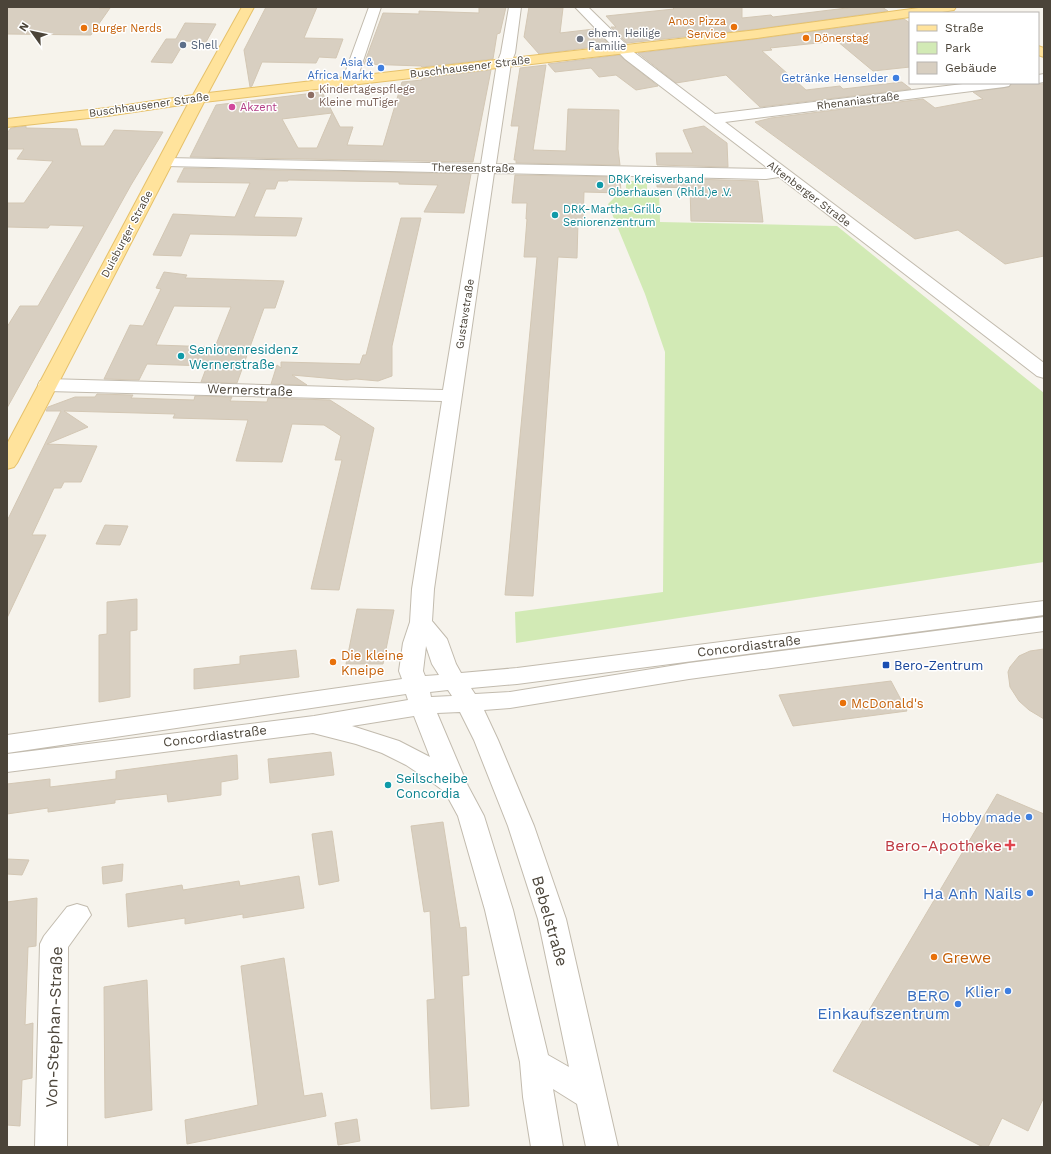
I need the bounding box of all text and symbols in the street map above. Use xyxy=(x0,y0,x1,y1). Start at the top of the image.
north arrow xyxy=(12,12,52,52)
legend xyxy=(909,12,1039,84)
place label: Anos Pizza Service xyxy=(668,15,726,41)
text: N xyxy=(16,20,32,34)
text: Straße xyxy=(945,21,984,35)
place label: Burger Nerds xyxy=(92,22,162,35)
marker: Anos Pizza Service xyxy=(729,22,739,32)
marker: Burger Nerds xyxy=(79,23,89,33)
place label: ehem. Heilige Familie xyxy=(588,27,660,53)
place label: Dönerstag xyxy=(814,32,869,45)
marker: Dönerstag xyxy=(801,33,811,43)
marker: ehem. Heilige Familie xyxy=(575,34,585,44)
place label: Shell xyxy=(191,39,219,52)
marker: Shell xyxy=(178,40,188,50)
text: Park xyxy=(945,41,971,55)
street label: Buschhausener Straße xyxy=(409,53,531,81)
place label: Asia & Africa Markt xyxy=(307,56,373,82)
text: Gebäude xyxy=(945,61,997,75)
marker: Asia & Africa Markt xyxy=(376,63,386,73)
place label: Getränke Henselder xyxy=(781,72,889,85)
marker: Getränke Henselder xyxy=(891,73,901,83)
place label: Kindertagespflege Kleine muTiger xyxy=(319,83,415,109)
street label: Rhenaniastraße xyxy=(816,89,900,113)
street label: Buschhausener Straße xyxy=(88,90,210,120)
marker: Kindertagespflege Kleine muTiger xyxy=(306,90,316,100)
place label: Akzent xyxy=(240,101,277,114)
marker: Akzent xyxy=(227,102,237,112)
street label: Altenberger Straße xyxy=(765,158,853,230)
street label: Theresenstraße xyxy=(431,161,515,175)
place label: DRK Kreisverband Oberhausen (Rhld.)e .V. xyxy=(608,173,732,199)
marker: DRK Kreisverband Oberhausen (Rhld.)e .V. xyxy=(595,180,605,190)
street label: Duisburger Straße xyxy=(99,188,155,280)
place label: DRK-Martha-Grillo Seniorenzentrum xyxy=(563,203,662,229)
marker: DRK-Martha-Grillo Seniorenzentrum xyxy=(550,210,560,220)
street label: Gustavstraße xyxy=(453,278,477,350)
place label: Seniorenresidenz Wernerstraße xyxy=(189,342,298,372)
marker: Seniorenresidenz Wernerstraße xyxy=(176,351,186,361)
street label: Wernerstraße xyxy=(207,381,293,399)
street label: Concordiastraße xyxy=(696,632,802,660)
place label: Die kleine Kneipe xyxy=(341,648,404,678)
marker: Die kleine Kneipe xyxy=(328,657,338,667)
place label: Bero-Zentrum xyxy=(894,658,983,673)
marker: Bero-Zentrum xyxy=(881,660,891,670)
place label: McDonald's xyxy=(851,696,924,711)
marker: McDonald's xyxy=(838,698,848,708)
street label: Concordiastraße xyxy=(162,722,268,750)
place label: Seilscheibe Concordia xyxy=(396,771,468,801)
marker: Seilscheibe Concordia xyxy=(383,780,393,790)
place label: Hobby made xyxy=(941,810,1021,825)
marker: Hobby made xyxy=(1024,812,1034,822)
place label: Bero-Apotheke xyxy=(885,836,1002,855)
marker: Bero-Apotheke xyxy=(1005,840,1015,850)
street label: Bebelstraße xyxy=(528,873,572,969)
place label: Ha Anh Nails xyxy=(923,884,1022,903)
marker: Ha Anh Nails xyxy=(1025,888,1035,898)
street label: Von-Stephan-Straße xyxy=(42,946,66,1108)
place label: Grewe xyxy=(942,948,991,967)
marker: Grewe xyxy=(929,952,939,962)
place label: Klier xyxy=(965,982,1000,1001)
place label: BERO Einkaufszentrum xyxy=(817,986,950,1023)
marker: Klier xyxy=(1003,986,1013,996)
marker: BERO Einkaufszentrum xyxy=(953,999,963,1009)

